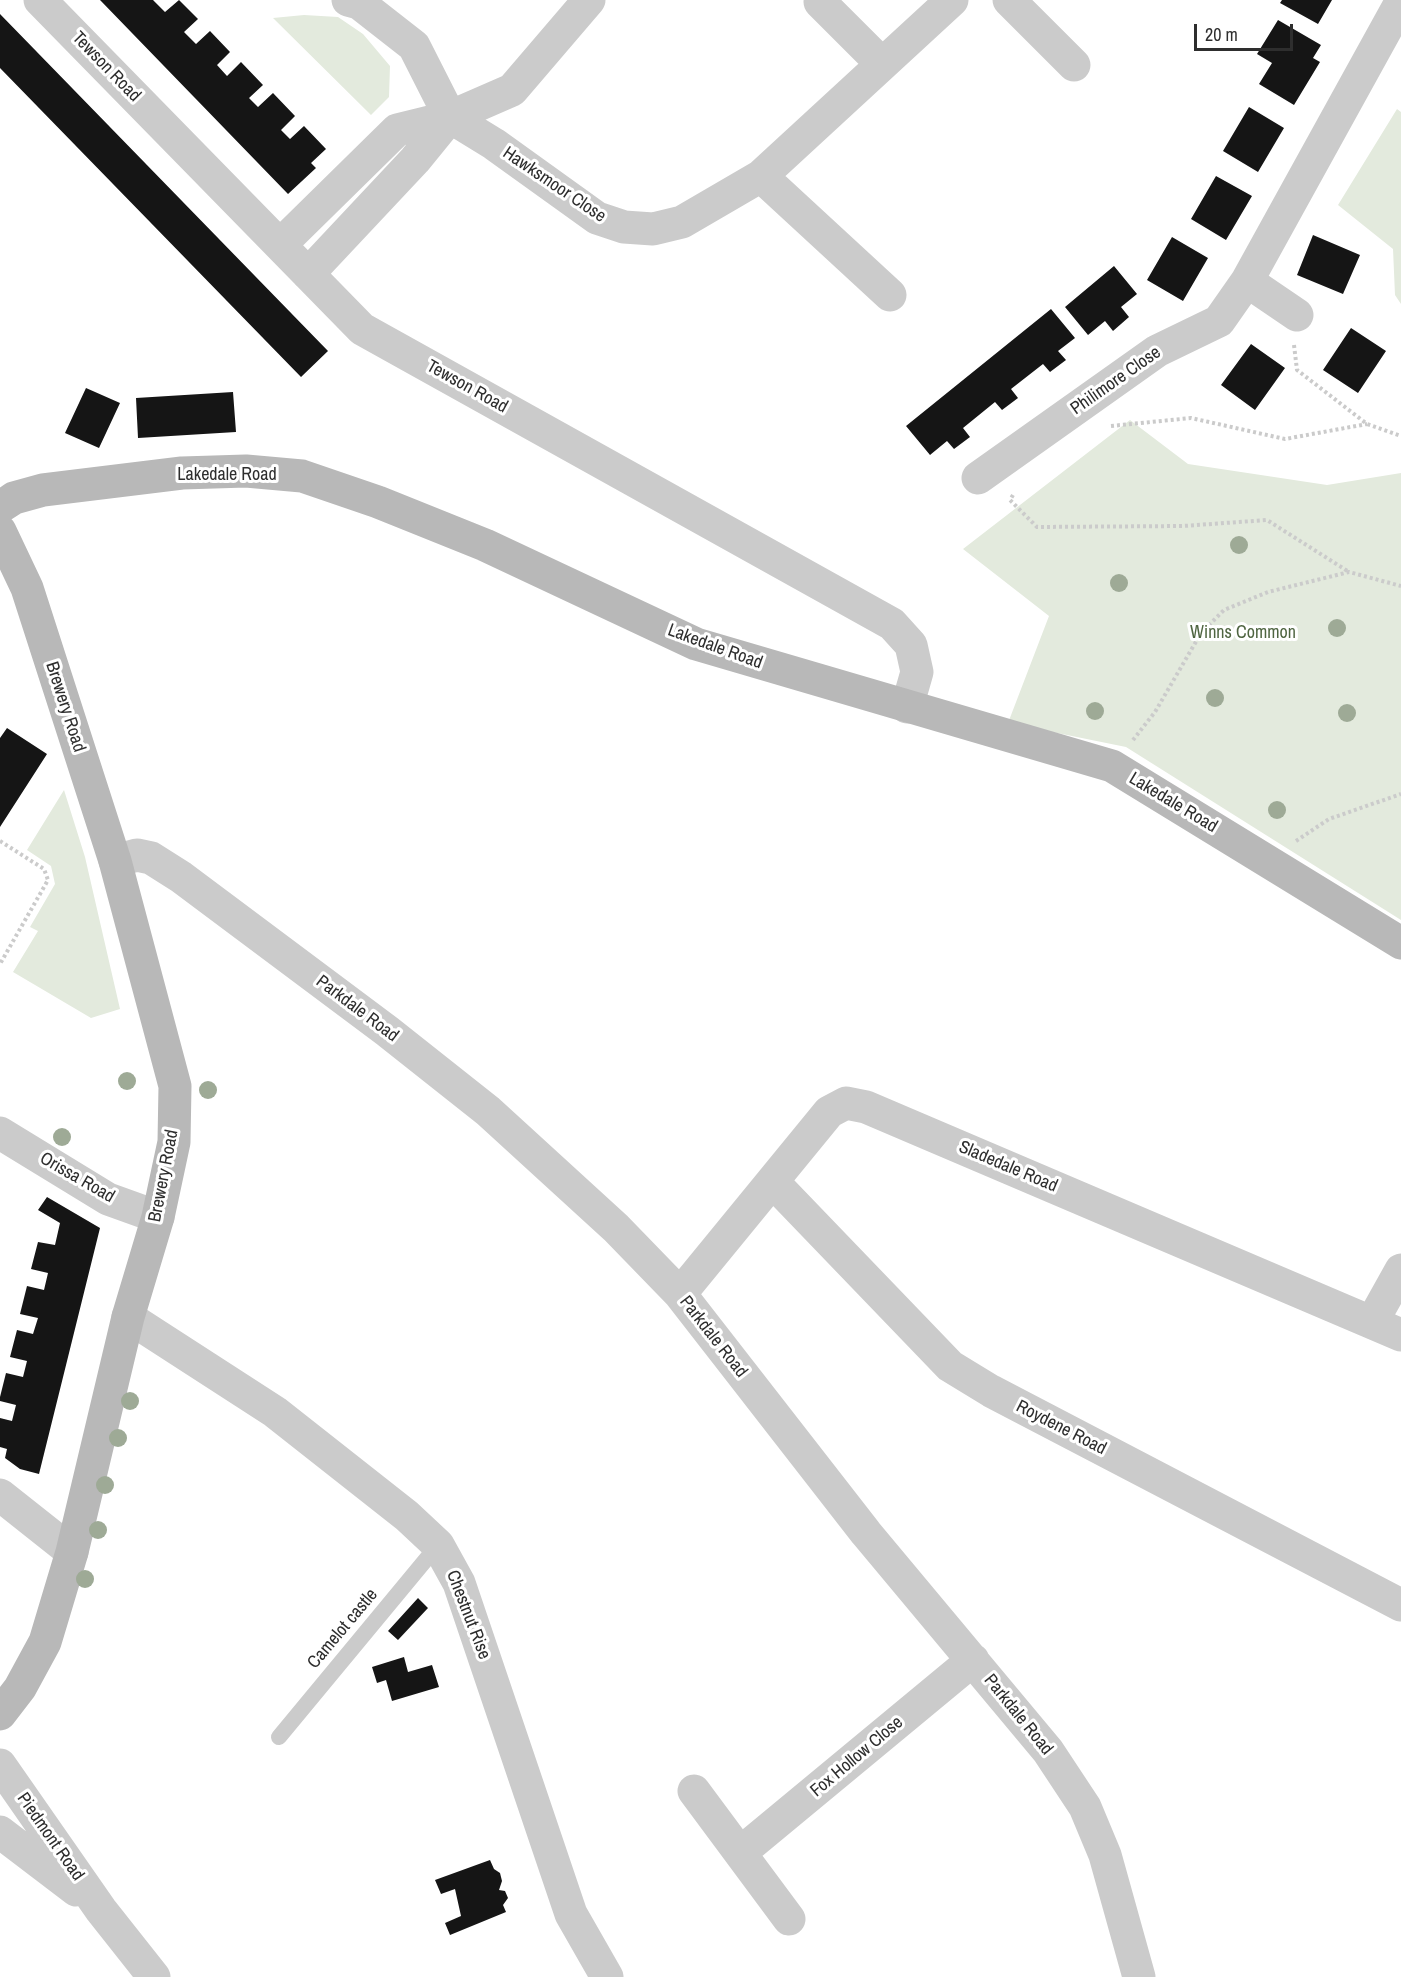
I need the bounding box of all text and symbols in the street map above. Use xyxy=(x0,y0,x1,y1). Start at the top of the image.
scale bar xyxy=(1197,12,1296,50)
text: 20 m xyxy=(1205,22,1238,47)
street label: Tewson Road xyxy=(67,27,145,107)
street label: Hawksmoor Close xyxy=(498,143,610,227)
street label: Philimore Close xyxy=(1067,342,1165,420)
street label: Tewson Road xyxy=(423,356,511,418)
street label: Lakedale Road xyxy=(177,464,277,486)
street label: Lakedale Road xyxy=(665,620,765,674)
park label: Winns Common xyxy=(1190,622,1296,644)
street label: Brewery Road xyxy=(40,659,90,755)
street label: Lakedale Road xyxy=(1125,768,1221,838)
street label: Parkdale Road xyxy=(312,971,402,1047)
street label: Brewery Road xyxy=(144,1128,184,1224)
street label: Sladedale Road xyxy=(955,1137,1061,1197)
street label: Orissa Road xyxy=(36,1148,118,1208)
street label: Parkdale Road xyxy=(674,1292,752,1382)
street label: Roydene Road xyxy=(1012,1396,1110,1460)
street label: Chestnut Rise xyxy=(441,1567,495,1663)
street label: Camelot castle xyxy=(303,1585,383,1673)
street label: Parkdale Road xyxy=(979,1670,1057,1760)
street label: Fox Hollow Close xyxy=(806,1712,908,1802)
street label: Piedmont Road xyxy=(12,1789,88,1885)

